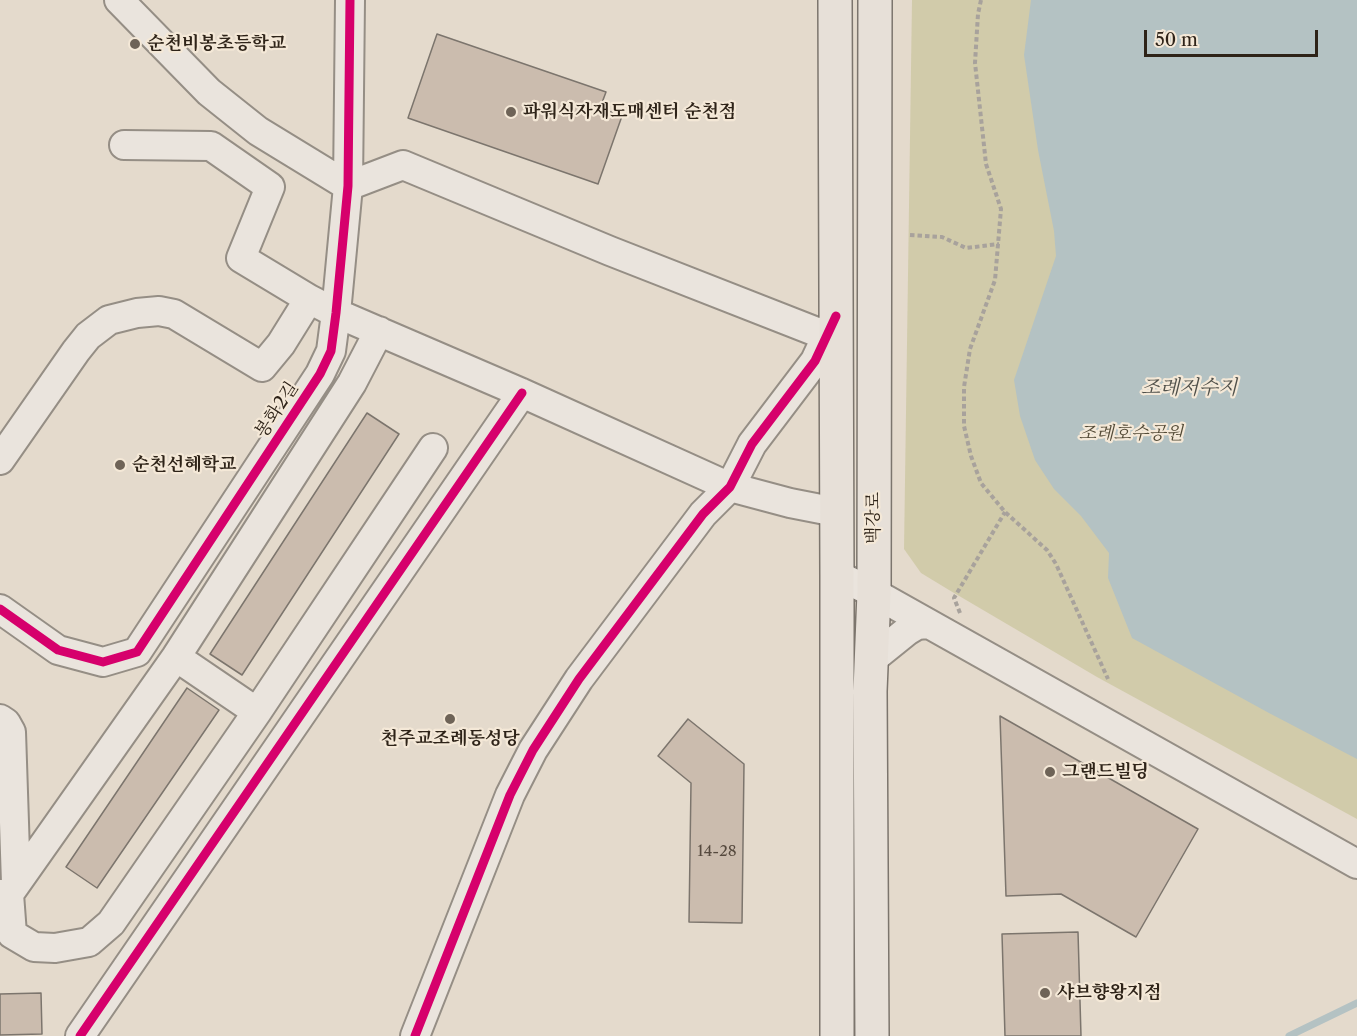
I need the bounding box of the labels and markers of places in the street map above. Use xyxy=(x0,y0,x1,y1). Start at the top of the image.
place label: 순천비봉초등학교 xyxy=(147,33,286,55)
marker: 순천비봉초등학교 xyxy=(128,37,142,51)
place label: 파워식자재도매센터 순천점 xyxy=(523,101,736,123)
marker: 파워식자재도매센터 순천점 xyxy=(504,105,518,119)
place label: 순천선혜학교 xyxy=(132,454,236,476)
marker: 순천선혜학교 xyxy=(113,458,127,472)
marker: 천주교조례동성당 xyxy=(443,712,457,726)
place label: 천주교조례동성당 xyxy=(380,728,520,750)
place label: 그랜드빌딩 xyxy=(1062,761,1149,783)
marker: 그랜드빌딩 xyxy=(1043,765,1057,779)
place label: 샤브향왕지점 xyxy=(1057,982,1161,1004)
marker: 샤브향왕지점 xyxy=(1038,986,1052,1000)

